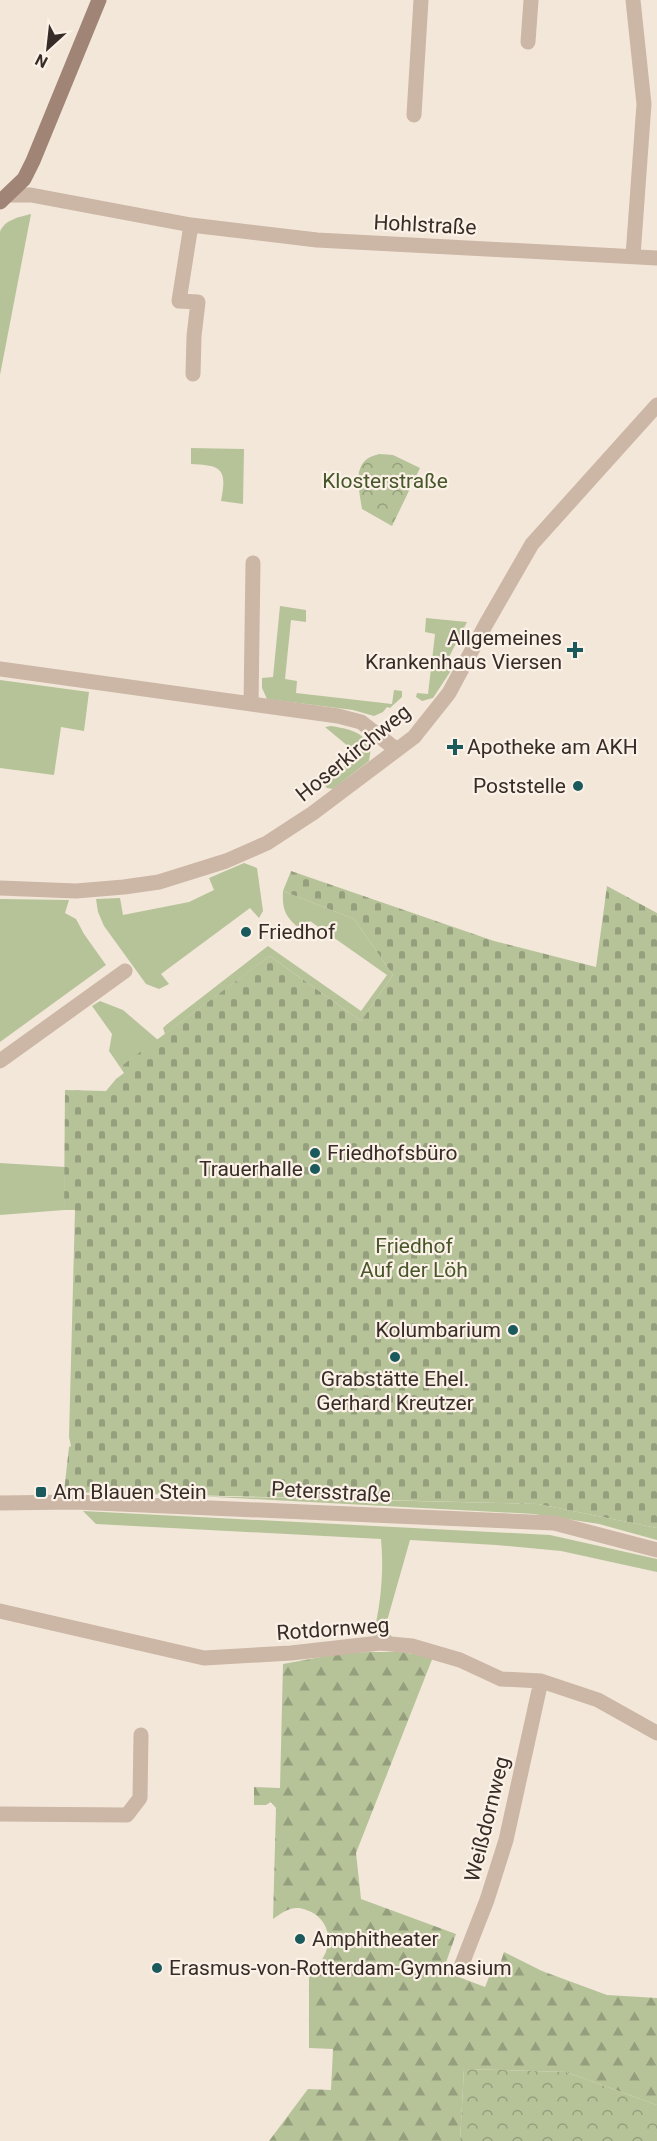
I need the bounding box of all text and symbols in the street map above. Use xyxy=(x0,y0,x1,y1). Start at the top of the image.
north arrow xyxy=(18,18,78,78)
text: N xyxy=(32,50,51,72)
street label: Hohlstraße xyxy=(373,210,477,240)
park label: Klosterstraße xyxy=(322,469,448,493)
place label: Allgemeines Krankenhaus Viersen xyxy=(365,626,562,674)
marker: Allgemeines Krankenhaus Viersen xyxy=(566,641,584,659)
street label: Hoserkirchweg xyxy=(291,700,415,806)
place label: Apotheke am AKH xyxy=(467,735,638,759)
marker: Apotheke am AKH xyxy=(448,740,462,754)
place label: Poststelle xyxy=(473,774,566,798)
marker: Poststelle xyxy=(571,779,585,793)
place label: Friedhof xyxy=(258,920,336,944)
marker: Friedhof xyxy=(239,925,253,939)
place label: Friedhofsbüro xyxy=(327,1141,458,1165)
marker: Friedhofsbüro xyxy=(308,1146,322,1160)
place label: Trauerhalle xyxy=(199,1157,303,1181)
marker: Trauerhalle xyxy=(308,1162,322,1176)
park label: Friedhof Auf der Löh xyxy=(360,1234,468,1282)
place label: Kolumbarium xyxy=(376,1318,501,1342)
marker: Kolumbarium xyxy=(506,1323,520,1337)
marker: Grabstätte Ehel. Gerhard Kreutzer xyxy=(388,1350,402,1364)
place label: Grabstätte Ehel. Gerhard Kreutzer xyxy=(316,1367,474,1415)
street label: Petersstraße xyxy=(271,1477,391,1507)
place label: Am Blauen Stein xyxy=(53,1480,207,1504)
marker: Am Blauen Stein xyxy=(34,1485,48,1499)
street label: Rotdornweg xyxy=(276,1613,390,1645)
street label: Weißdornweg xyxy=(460,1754,514,1884)
place label: Amphitheater xyxy=(312,1927,439,1951)
marker: Amphitheater xyxy=(293,1932,307,1946)
place label: Erasmus-von-Rotterdam-Gymnasium xyxy=(169,1956,512,1980)
marker: Erasmus-von-Rotterdam-Gymnasium xyxy=(150,1961,164,1975)

